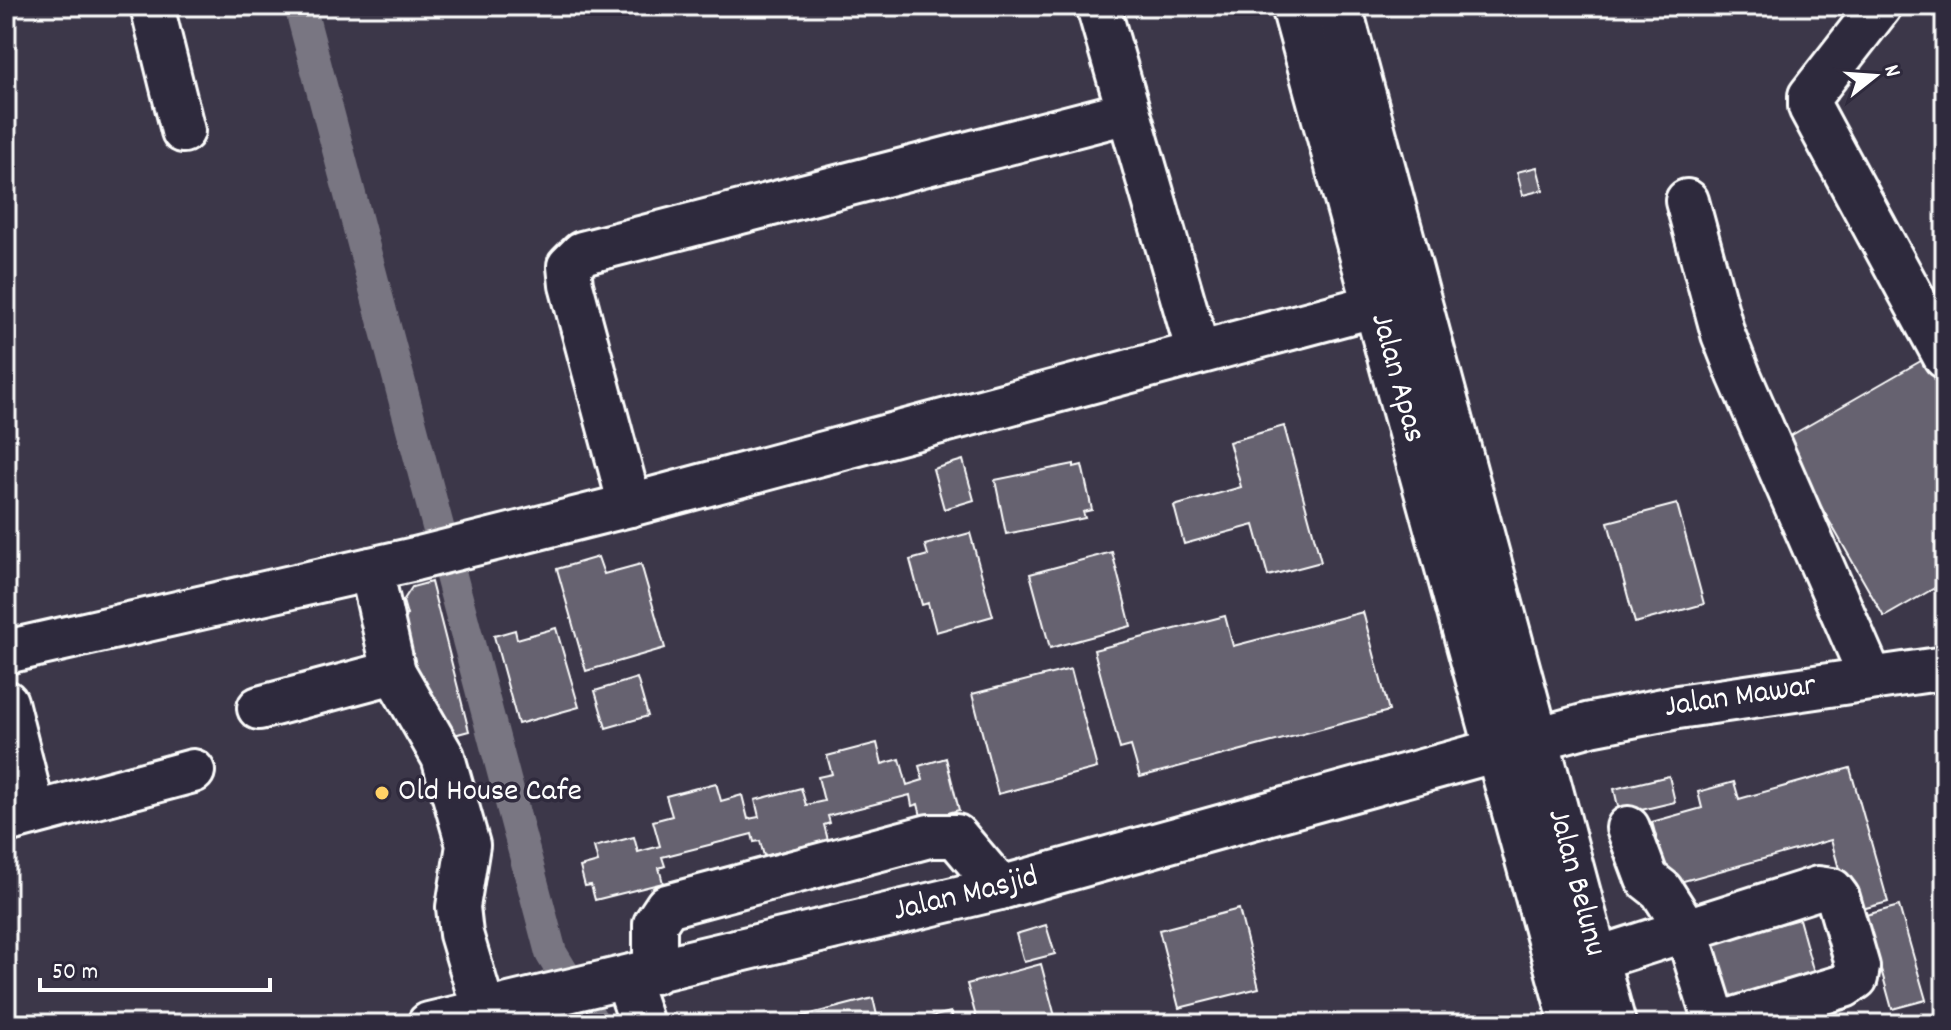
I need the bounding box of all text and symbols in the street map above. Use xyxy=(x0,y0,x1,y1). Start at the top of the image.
north arrow xyxy=(1835,36,1915,116)
text: N xyxy=(1874,61,1907,81)
street label: Jalan Apas xyxy=(1356,308,1436,448)
street label: Jalan Mawar xyxy=(1661,664,1819,732)
place label: Old House Cafe xyxy=(398,770,582,816)
marker: Old House Cafe xyxy=(373,784,391,802)
street label: Jalan Belunu xyxy=(1533,804,1617,962)
street label: Jalan Masjid xyxy=(889,855,1044,936)
scale bar xyxy=(40,942,270,992)
text: 50 m xyxy=(52,956,98,990)

